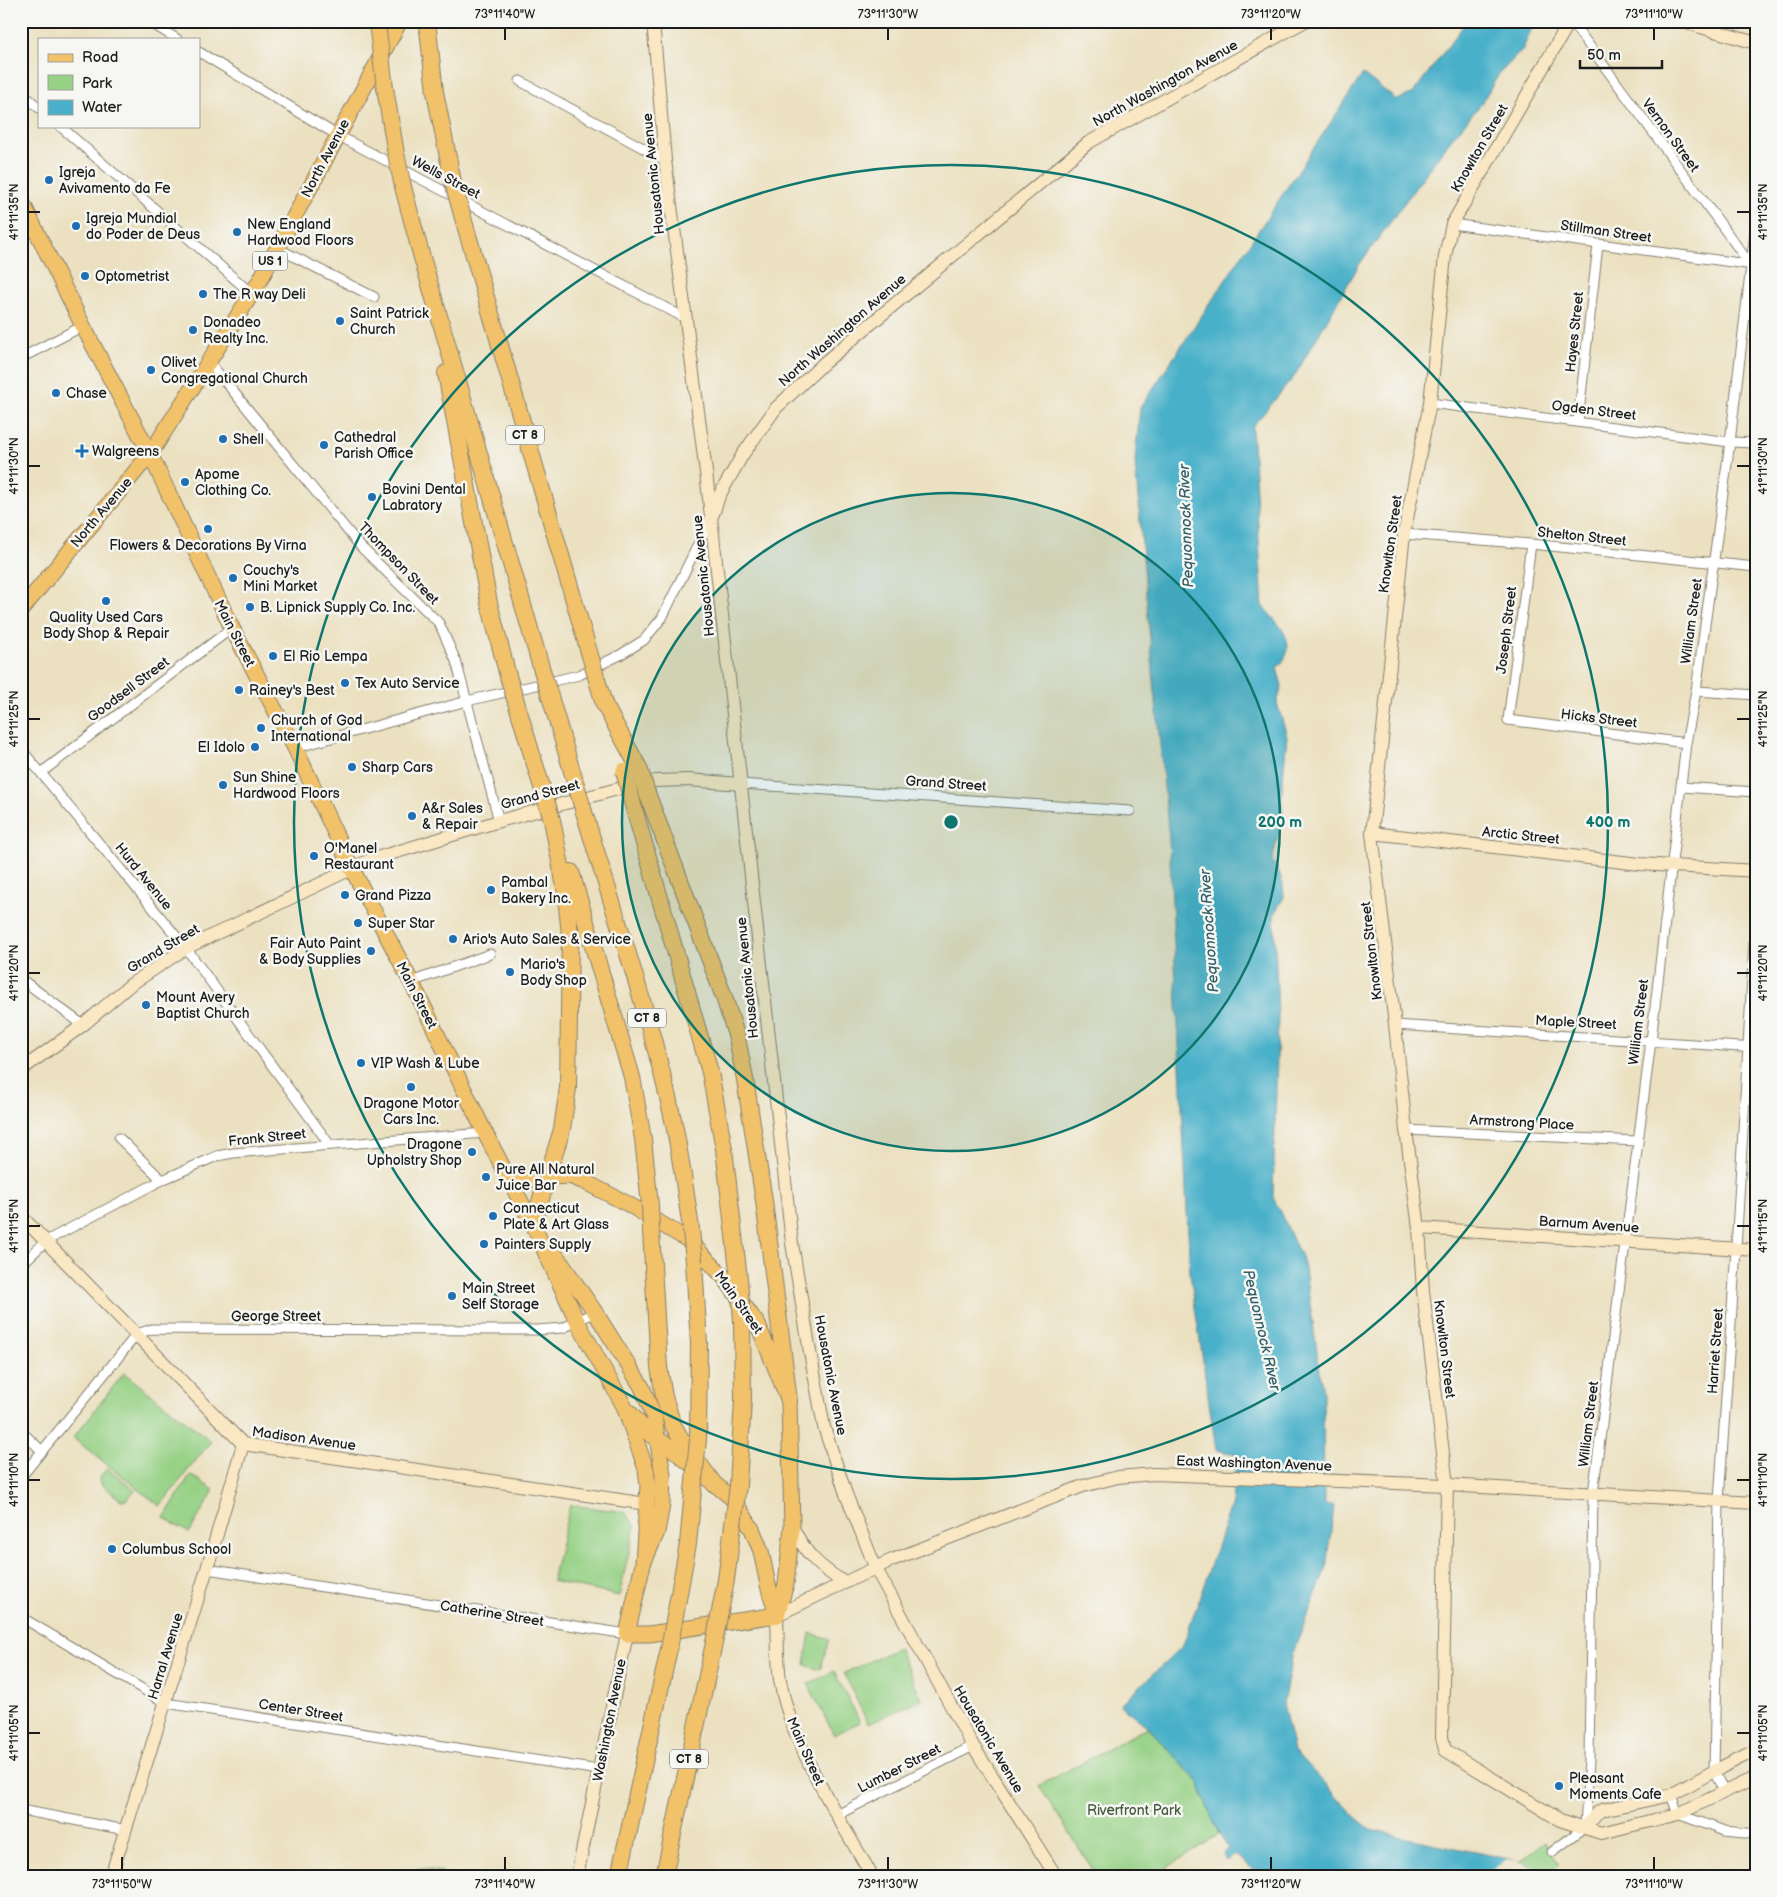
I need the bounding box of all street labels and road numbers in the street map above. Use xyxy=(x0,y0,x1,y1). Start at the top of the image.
street label: North Washington Avenue xyxy=(1090,36,1241,130)
street label: Vernon Street xyxy=(1638,95,1703,176)
street label: Knowlton Street xyxy=(1447,101,1512,195)
street label: Housatonic Avenue xyxy=(639,112,668,235)
street label: North Avenue xyxy=(298,116,353,200)
street label: Wells Street xyxy=(408,152,484,203)
street label: Stillman Street xyxy=(1559,217,1653,246)
road number: US 1 xyxy=(252,252,288,270)
street label: North Washington Avenue xyxy=(775,270,910,390)
street label: Hayes Street xyxy=(1562,290,1587,373)
street label: Ogden Street xyxy=(1551,397,1638,424)
road number: CT 8 xyxy=(506,426,544,444)
street label: North Avenue xyxy=(67,474,136,551)
street label: Knowlton Street xyxy=(1375,493,1406,594)
street label: Housatonic Avenue xyxy=(689,514,718,637)
street label: Thompson Street xyxy=(355,519,443,609)
street label: Shelton Street xyxy=(1537,523,1628,550)
street label: William Street xyxy=(1677,576,1706,665)
street label: Joseph Street xyxy=(1493,585,1520,675)
street label: Main Street xyxy=(210,597,259,670)
street label: Goodsell Street xyxy=(84,653,173,726)
street label: Hicks Street xyxy=(1560,705,1639,732)
street label: Grand Street xyxy=(905,772,988,795)
street label: Grand Street xyxy=(499,776,582,813)
street label: Arctic Street xyxy=(1481,823,1561,848)
street label: Hurd Avenue xyxy=(111,839,176,913)
street label: Knowlton Street xyxy=(1357,900,1386,1001)
street label: Housatonic Avenue xyxy=(733,916,762,1039)
street label: Grand Street xyxy=(124,920,203,977)
street label: Main Street xyxy=(392,959,441,1032)
street label: William Street xyxy=(1625,977,1652,1066)
road number: CT 8 xyxy=(628,1008,666,1028)
street label: Maple Street xyxy=(1535,1012,1618,1033)
street label: Armstrong Place xyxy=(1469,1111,1575,1134)
street label: Frank Street xyxy=(228,1125,307,1150)
street label: Barnum Avenue xyxy=(1538,1213,1640,1236)
street label: Main Street xyxy=(711,1267,767,1338)
street label: Knowlton Street xyxy=(1430,1299,1459,1400)
street label: Harriet Street xyxy=(1704,1307,1727,1395)
street label: George Street xyxy=(231,1308,322,1325)
street label: Housatonic Avenue xyxy=(811,1314,850,1437)
street label: William Street xyxy=(1575,1379,1602,1468)
street label: Madison Avenue xyxy=(251,1423,357,1454)
street label: East Washington Avenue xyxy=(1176,1452,1332,1475)
street label: Catherine Street xyxy=(439,1597,546,1630)
street label: Harral Avenue xyxy=(144,1611,187,1702)
street label: Washington Avenue xyxy=(589,1657,630,1783)
street label: Housatonic Avenue xyxy=(950,1683,1027,1796)
street label: Center Street xyxy=(257,1695,345,1726)
street label: Main Street xyxy=(783,1714,828,1789)
street label: Lumber Street xyxy=(855,1740,944,1797)
road number: CT 8 xyxy=(670,1750,708,1768)

